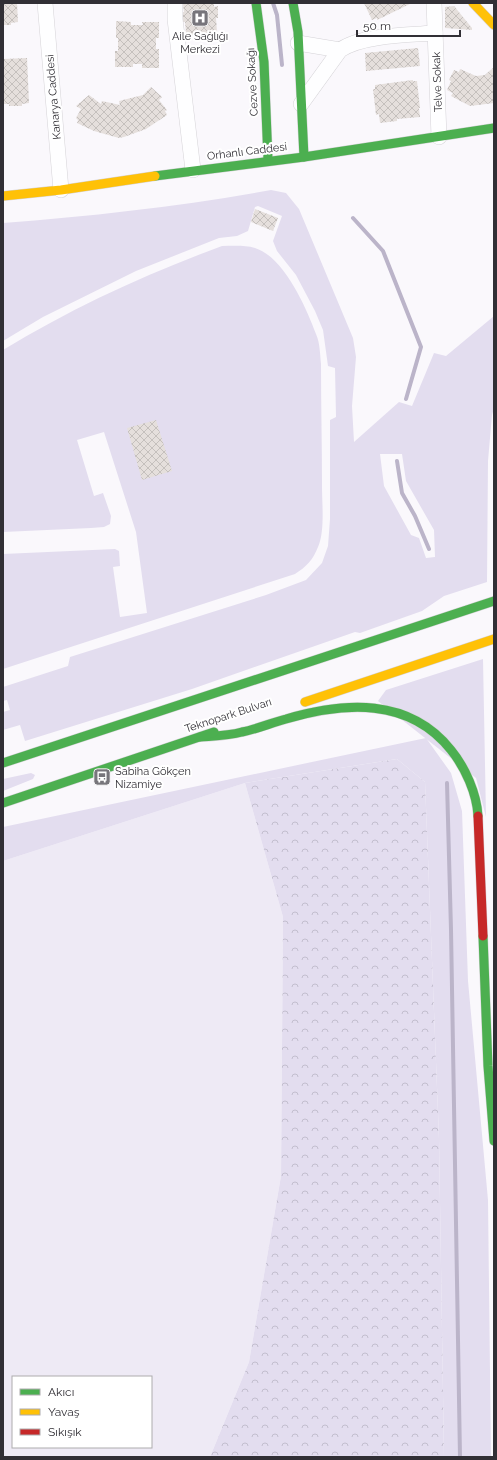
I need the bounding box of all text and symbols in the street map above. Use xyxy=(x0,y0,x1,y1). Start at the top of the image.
hospital icon: Aile Sağlığı Merkezi xyxy=(190,8,210,28)
scale bar xyxy=(357,12,460,38)
text: 50 m xyxy=(363,19,391,33)
place label: Aile Sağlığı Merkezi xyxy=(172,30,228,56)
street label: Cezve Sokağı xyxy=(244,47,261,117)
street label: Telve Sokak xyxy=(430,51,445,112)
street label: Kanarya Caddesi xyxy=(43,54,64,140)
street label: Orhanlı Caddesi xyxy=(206,140,288,163)
street label: Teknopark Bulvarı xyxy=(183,695,273,736)
place label: Sabiha Gökçen Nizamiye xyxy=(115,765,191,791)
bus stop icon: Sabiha Gökçen Nizamiye xyxy=(92,767,112,787)
legend xyxy=(12,1376,152,1448)
text: Akıcı xyxy=(48,1385,74,1399)
text: Yavaş xyxy=(48,1405,80,1419)
text: Sıkışık xyxy=(48,1425,82,1439)

